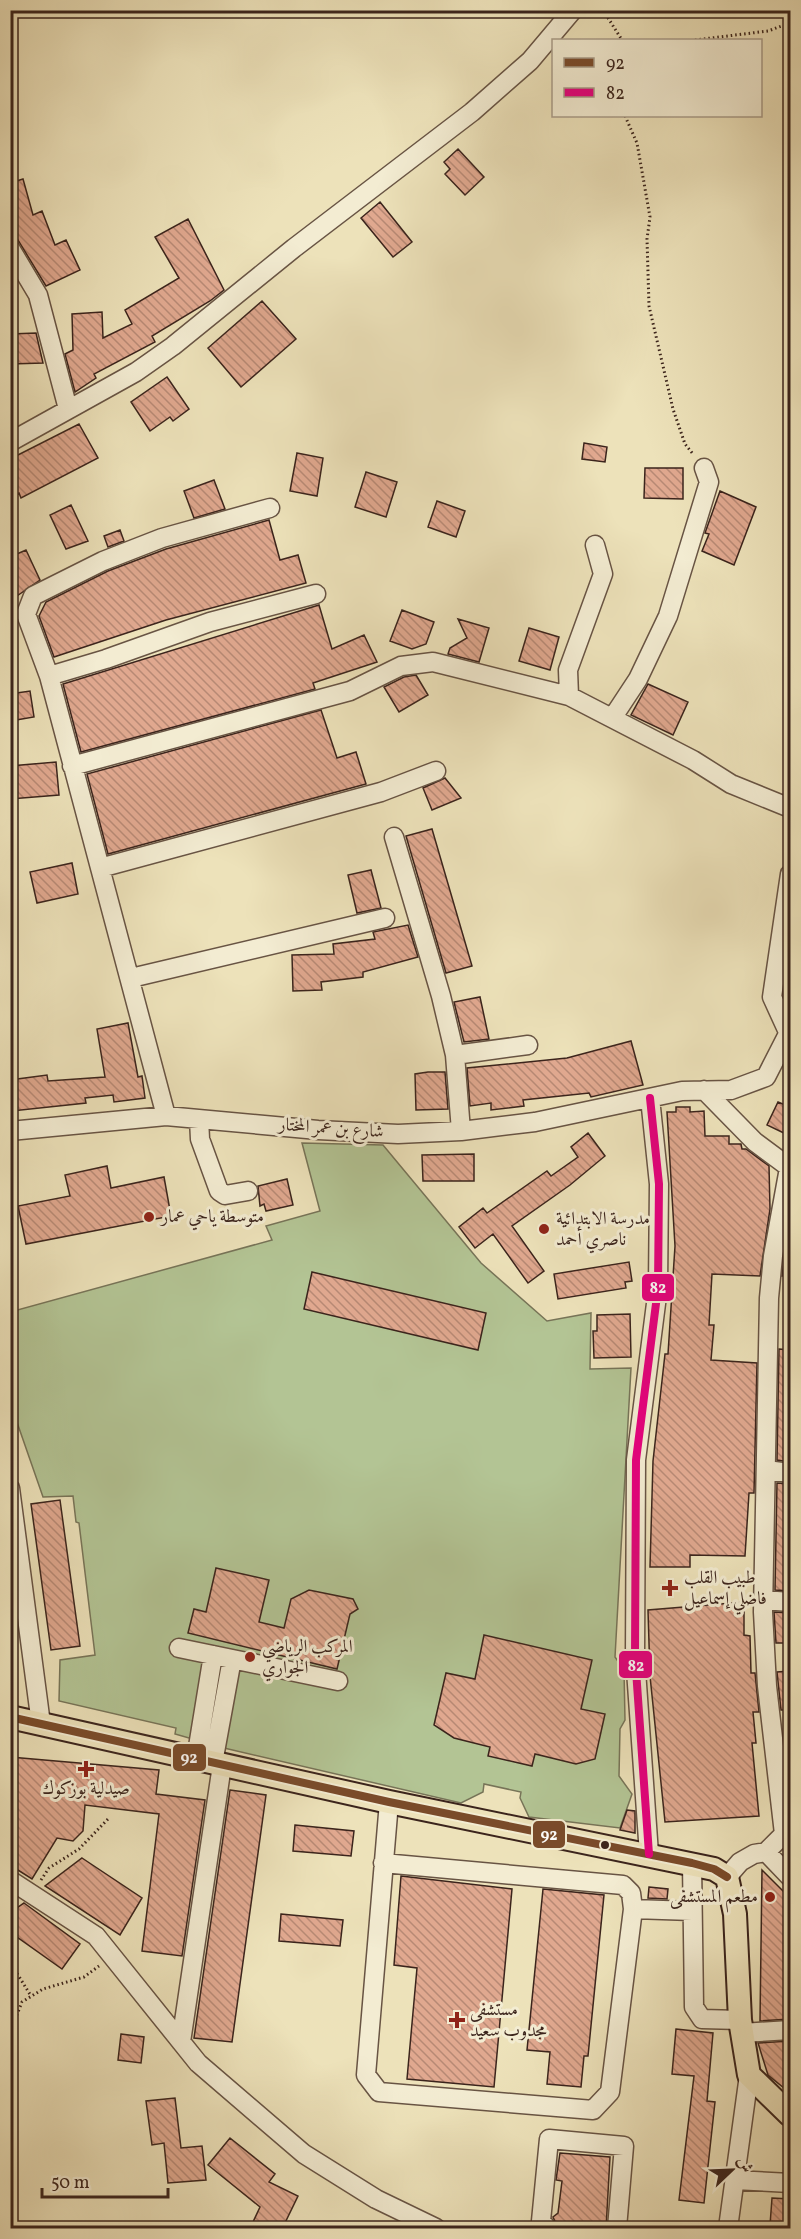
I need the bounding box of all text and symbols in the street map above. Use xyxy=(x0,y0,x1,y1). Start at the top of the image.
legend xyxy=(552,39,762,117)
text: 92 xyxy=(606,52,625,77)
text: 82 xyxy=(606,82,625,107)
street label: شارع بن عمر المختار xyxy=(276,1113,384,1146)
place label: متوسطة ياحي عمار xyxy=(159,1205,264,1231)
place label: مدرسة الابتدائية ناصري أحمد xyxy=(556,1207,650,1254)
marker: متوسطة ياحي عمار xyxy=(142,1210,156,1224)
marker: مدرسة الابتدائية ناصري أحمد xyxy=(537,1222,551,1236)
line badge: 82 xyxy=(641,1273,675,1302)
text: 82 xyxy=(650,1278,666,1300)
place label: طبيب القلب فاضلي إسماعيل xyxy=(684,1566,767,1615)
marker: طبيب القلب فاضلي إسماعيل xyxy=(661,1579,679,1597)
place label: المركب الرياضي الجواري xyxy=(262,1635,353,1682)
marker: المركب الرياضي الجواري xyxy=(243,1650,257,1664)
line badge: 82 xyxy=(618,1650,653,1679)
text: 82 xyxy=(628,1656,644,1678)
line badge: 92 xyxy=(172,1743,207,1772)
text: 92 xyxy=(180,1748,198,1770)
marker: صيدلية بوزكوك xyxy=(79,1762,93,1776)
place label: صيدلية بوزكوك xyxy=(42,1777,130,1802)
line badge: 92 xyxy=(532,1820,566,1849)
text: 92 xyxy=(540,1825,558,1847)
unlabelled marker xyxy=(599,1839,611,1851)
place label: مطعم المستشفى xyxy=(670,1885,758,1913)
marker: مطعم المستشفى xyxy=(763,1890,777,1904)
place label: مستشفى مجدوب سعيد xyxy=(470,1998,547,2044)
marker: مستشفى مجدوب سعيد xyxy=(448,2011,466,2029)
north arrow xyxy=(702,2140,762,2200)
text: ش xyxy=(731,2153,757,2177)
scale bar xyxy=(42,2161,168,2199)
text: 50 m xyxy=(51,2171,90,2196)

